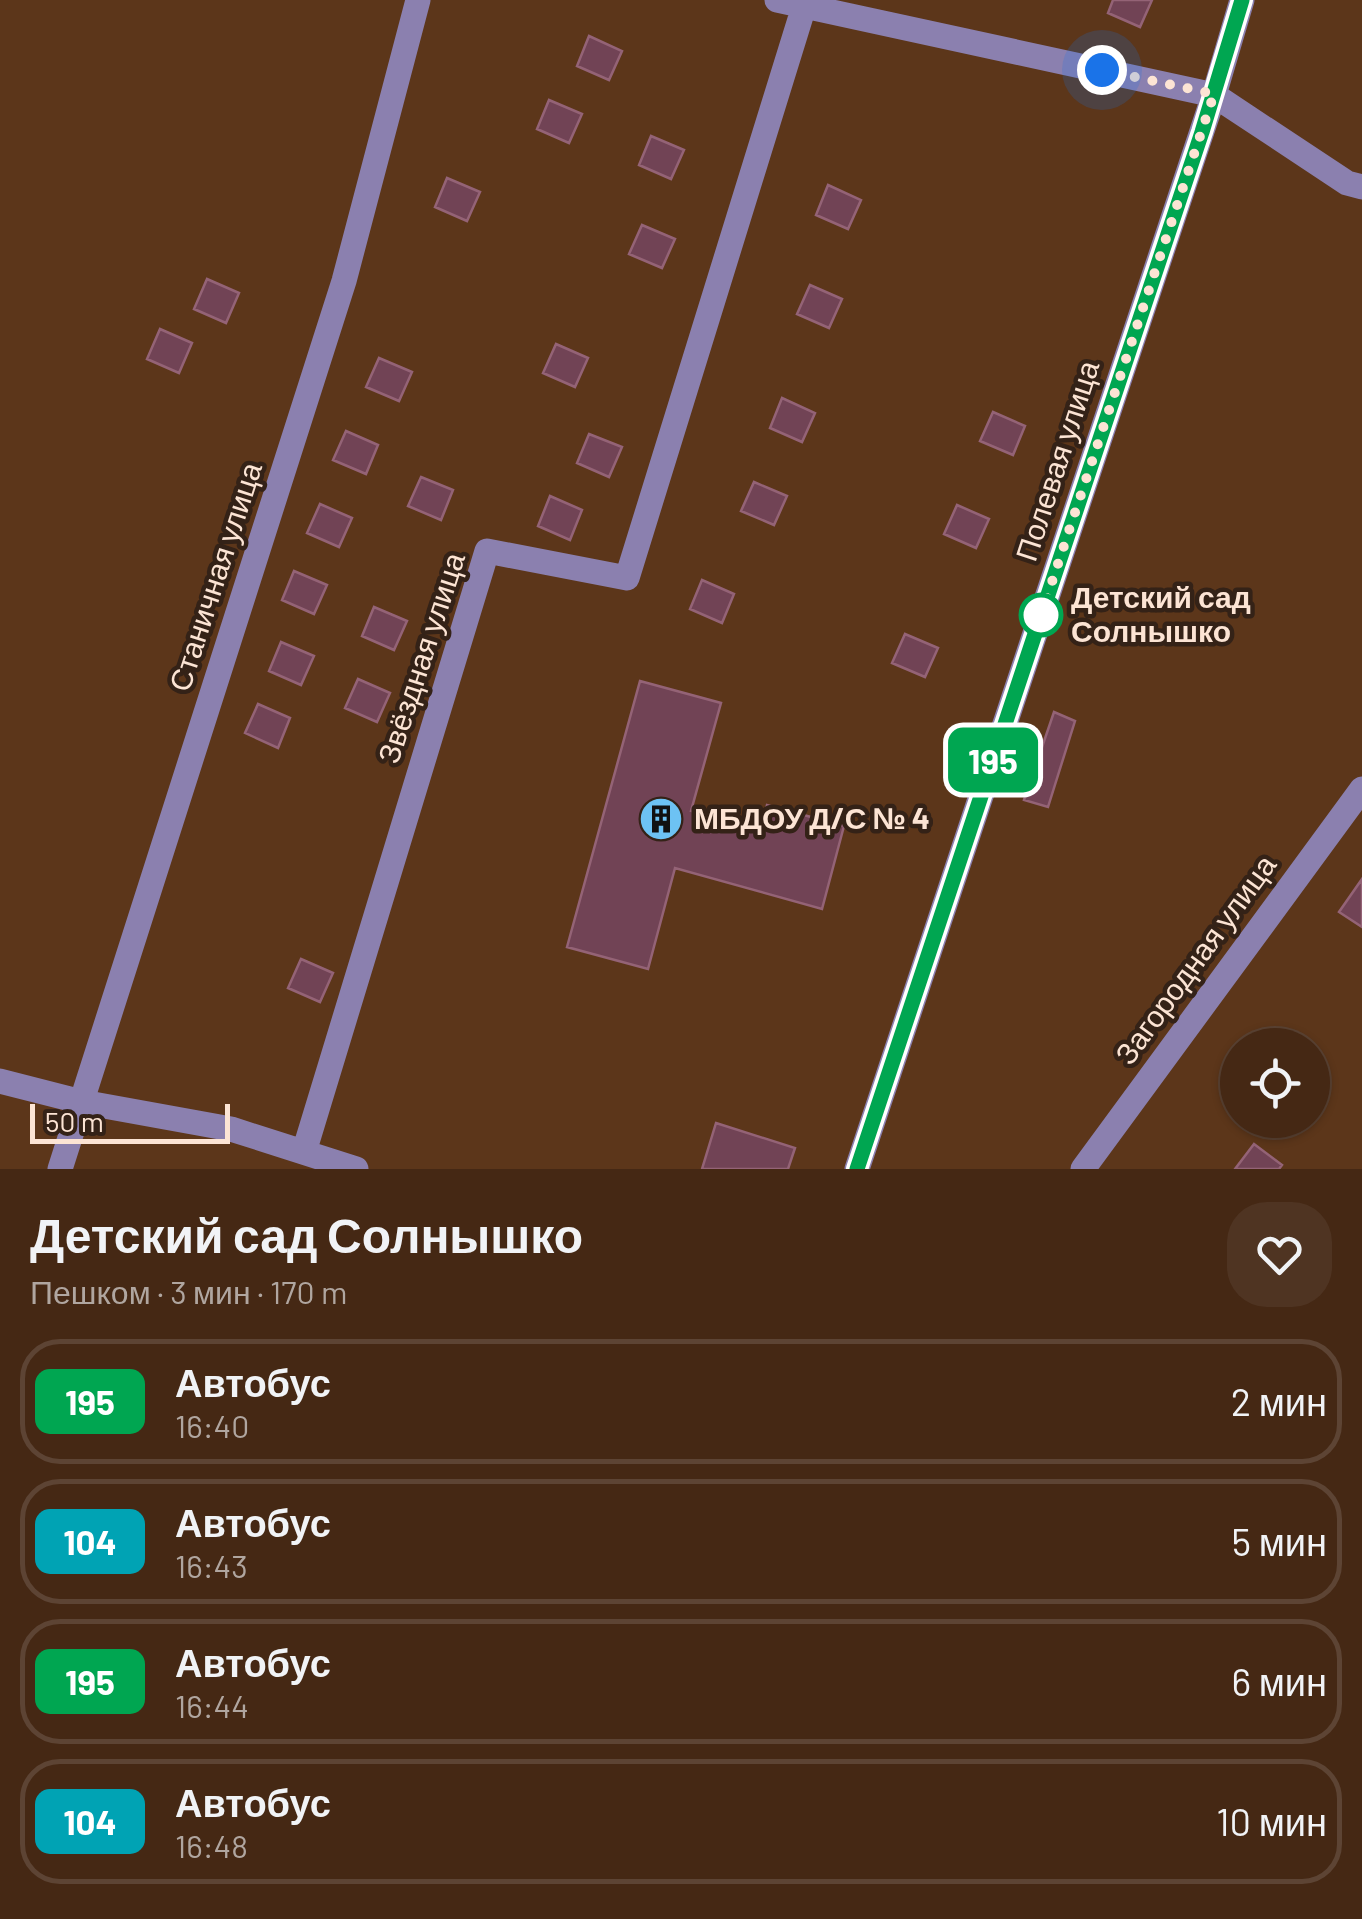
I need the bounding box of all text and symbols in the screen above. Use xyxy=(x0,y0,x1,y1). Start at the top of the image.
your location xyxy=(1077,45,1127,95)
street label: Полевая улица xyxy=(1007,355,1106,565)
street label: Станичная улица xyxy=(160,457,268,695)
street label: Звёздная улица xyxy=(369,547,471,767)
place label: Детский сад Солнышко xyxy=(1071,578,1251,648)
marker: Детский сад Солнышко xyxy=(1020,594,1062,636)
line badge: 195 xyxy=(936,728,1050,792)
text: 195 xyxy=(968,739,1018,781)
building icon: МБДОУ Д/С № 4 xyxy=(638,796,684,842)
place label: МБДОУ Д/С № 4 xyxy=(694,799,930,835)
street label: Загородная улица xyxy=(1106,847,1283,1071)
map controls xyxy=(1220,1028,1330,1138)
button: locate xyxy=(1220,1028,1330,1138)
scale bar xyxy=(30,1099,230,1144)
text: 50 m xyxy=(45,1104,104,1138)
button: heart xyxy=(1227,1202,1332,1307)
text: Детский сад Солнышко xyxy=(30,1205,583,1263)
text: Пешком · 3 мин · 170 m xyxy=(30,1272,347,1310)
text: Автобус xyxy=(175,1359,331,1405)
text: 2 мин xyxy=(1231,1378,1327,1424)
text: 195 xyxy=(65,1380,115,1422)
text: 16:40 xyxy=(175,1406,249,1444)
text: Автобус xyxy=(175,1499,331,1545)
text: 5 мин xyxy=(1232,1518,1327,1564)
text: 104 xyxy=(63,1520,117,1562)
text: 16:43 xyxy=(175,1546,248,1584)
text: Автобус xyxy=(175,1639,331,1685)
text: 6 мин xyxy=(1231,1658,1327,1704)
text: 195 xyxy=(65,1660,115,1702)
text: 16:44 xyxy=(175,1686,249,1724)
text: Автобус xyxy=(175,1779,331,1825)
text: 10 мин xyxy=(1216,1798,1327,1844)
text: 104 xyxy=(63,1800,117,1842)
text: 16:48 xyxy=(175,1826,248,1864)

